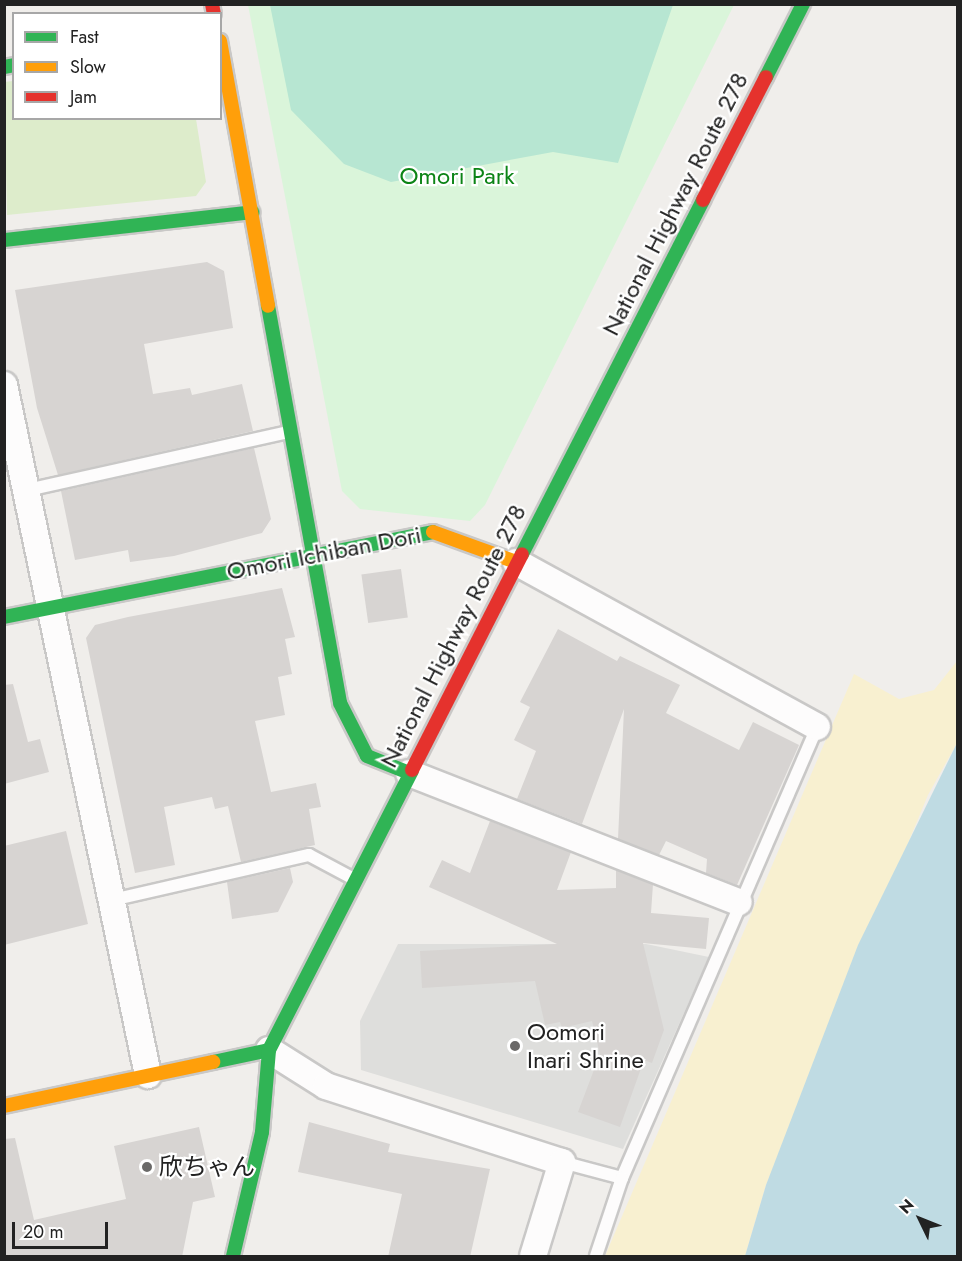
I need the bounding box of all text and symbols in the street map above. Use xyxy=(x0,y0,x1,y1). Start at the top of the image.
legend xyxy=(12,12,222,120)
text: Fast xyxy=(70,24,99,50)
text: Slow xyxy=(70,54,106,80)
street label: National Highway Route 278 xyxy=(596,68,754,340)
text: Jam xyxy=(70,84,97,110)
park label: Omori Park xyxy=(399,162,515,190)
street label: National Highway Route 278 xyxy=(374,500,532,772)
street label: Omori Ichiban Dori xyxy=(224,520,424,586)
place label: Oomori Inari Shrine xyxy=(527,1018,644,1074)
marker: Oomori Inari Shrine xyxy=(508,1039,522,1053)
place label: 欣ちゃん xyxy=(159,1153,255,1181)
marker: 欣ちゃん xyxy=(140,1160,154,1174)
north arrow xyxy=(890,1189,950,1249)
text: N xyxy=(894,1194,919,1219)
scale bar xyxy=(15,1210,111,1248)
text: 20 m xyxy=(23,1219,63,1245)

